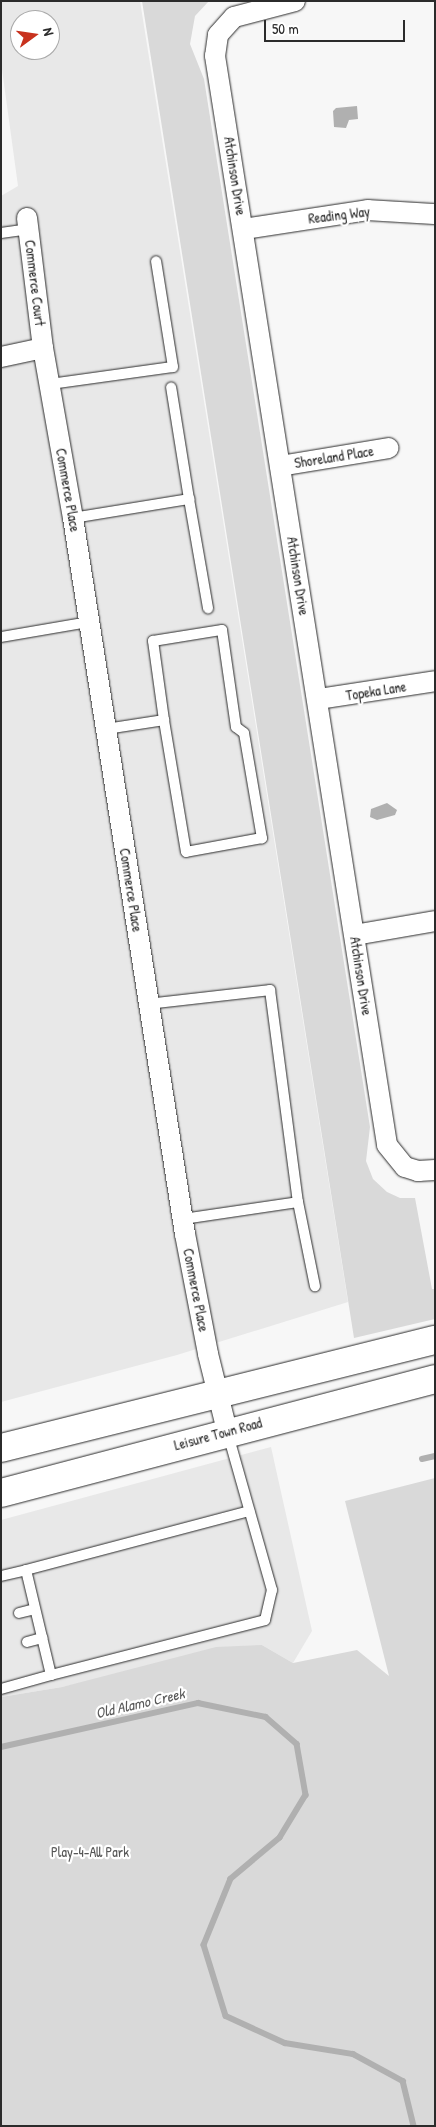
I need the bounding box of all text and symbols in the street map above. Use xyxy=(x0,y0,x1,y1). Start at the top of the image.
north arrow xyxy=(10,10,60,60)
scale bar xyxy=(266,10,407,42)
text: 50 m xyxy=(272,18,299,39)
text: N xyxy=(39,26,59,37)
street label: Atchinson Drive xyxy=(220,135,250,217)
street label: Reading Way xyxy=(307,203,371,227)
street label: Commerce Court xyxy=(21,239,49,327)
street label: Shoreland Place xyxy=(293,442,375,472)
street label: Commerce Place xyxy=(52,447,84,533)
street label: Atchinson Drive xyxy=(283,535,313,617)
street label: Topeka Lane xyxy=(345,678,407,704)
street label: Commerce Place xyxy=(116,847,146,933)
street label: Atchinson Drive xyxy=(346,935,376,1017)
street label: Commerce Place xyxy=(180,1247,212,1333)
street label: Leisure Town Road xyxy=(172,1414,264,1454)
water label: Old Alamo Creek xyxy=(94,1684,186,1722)
park label: Play-4-All Park xyxy=(51,1844,129,1860)

